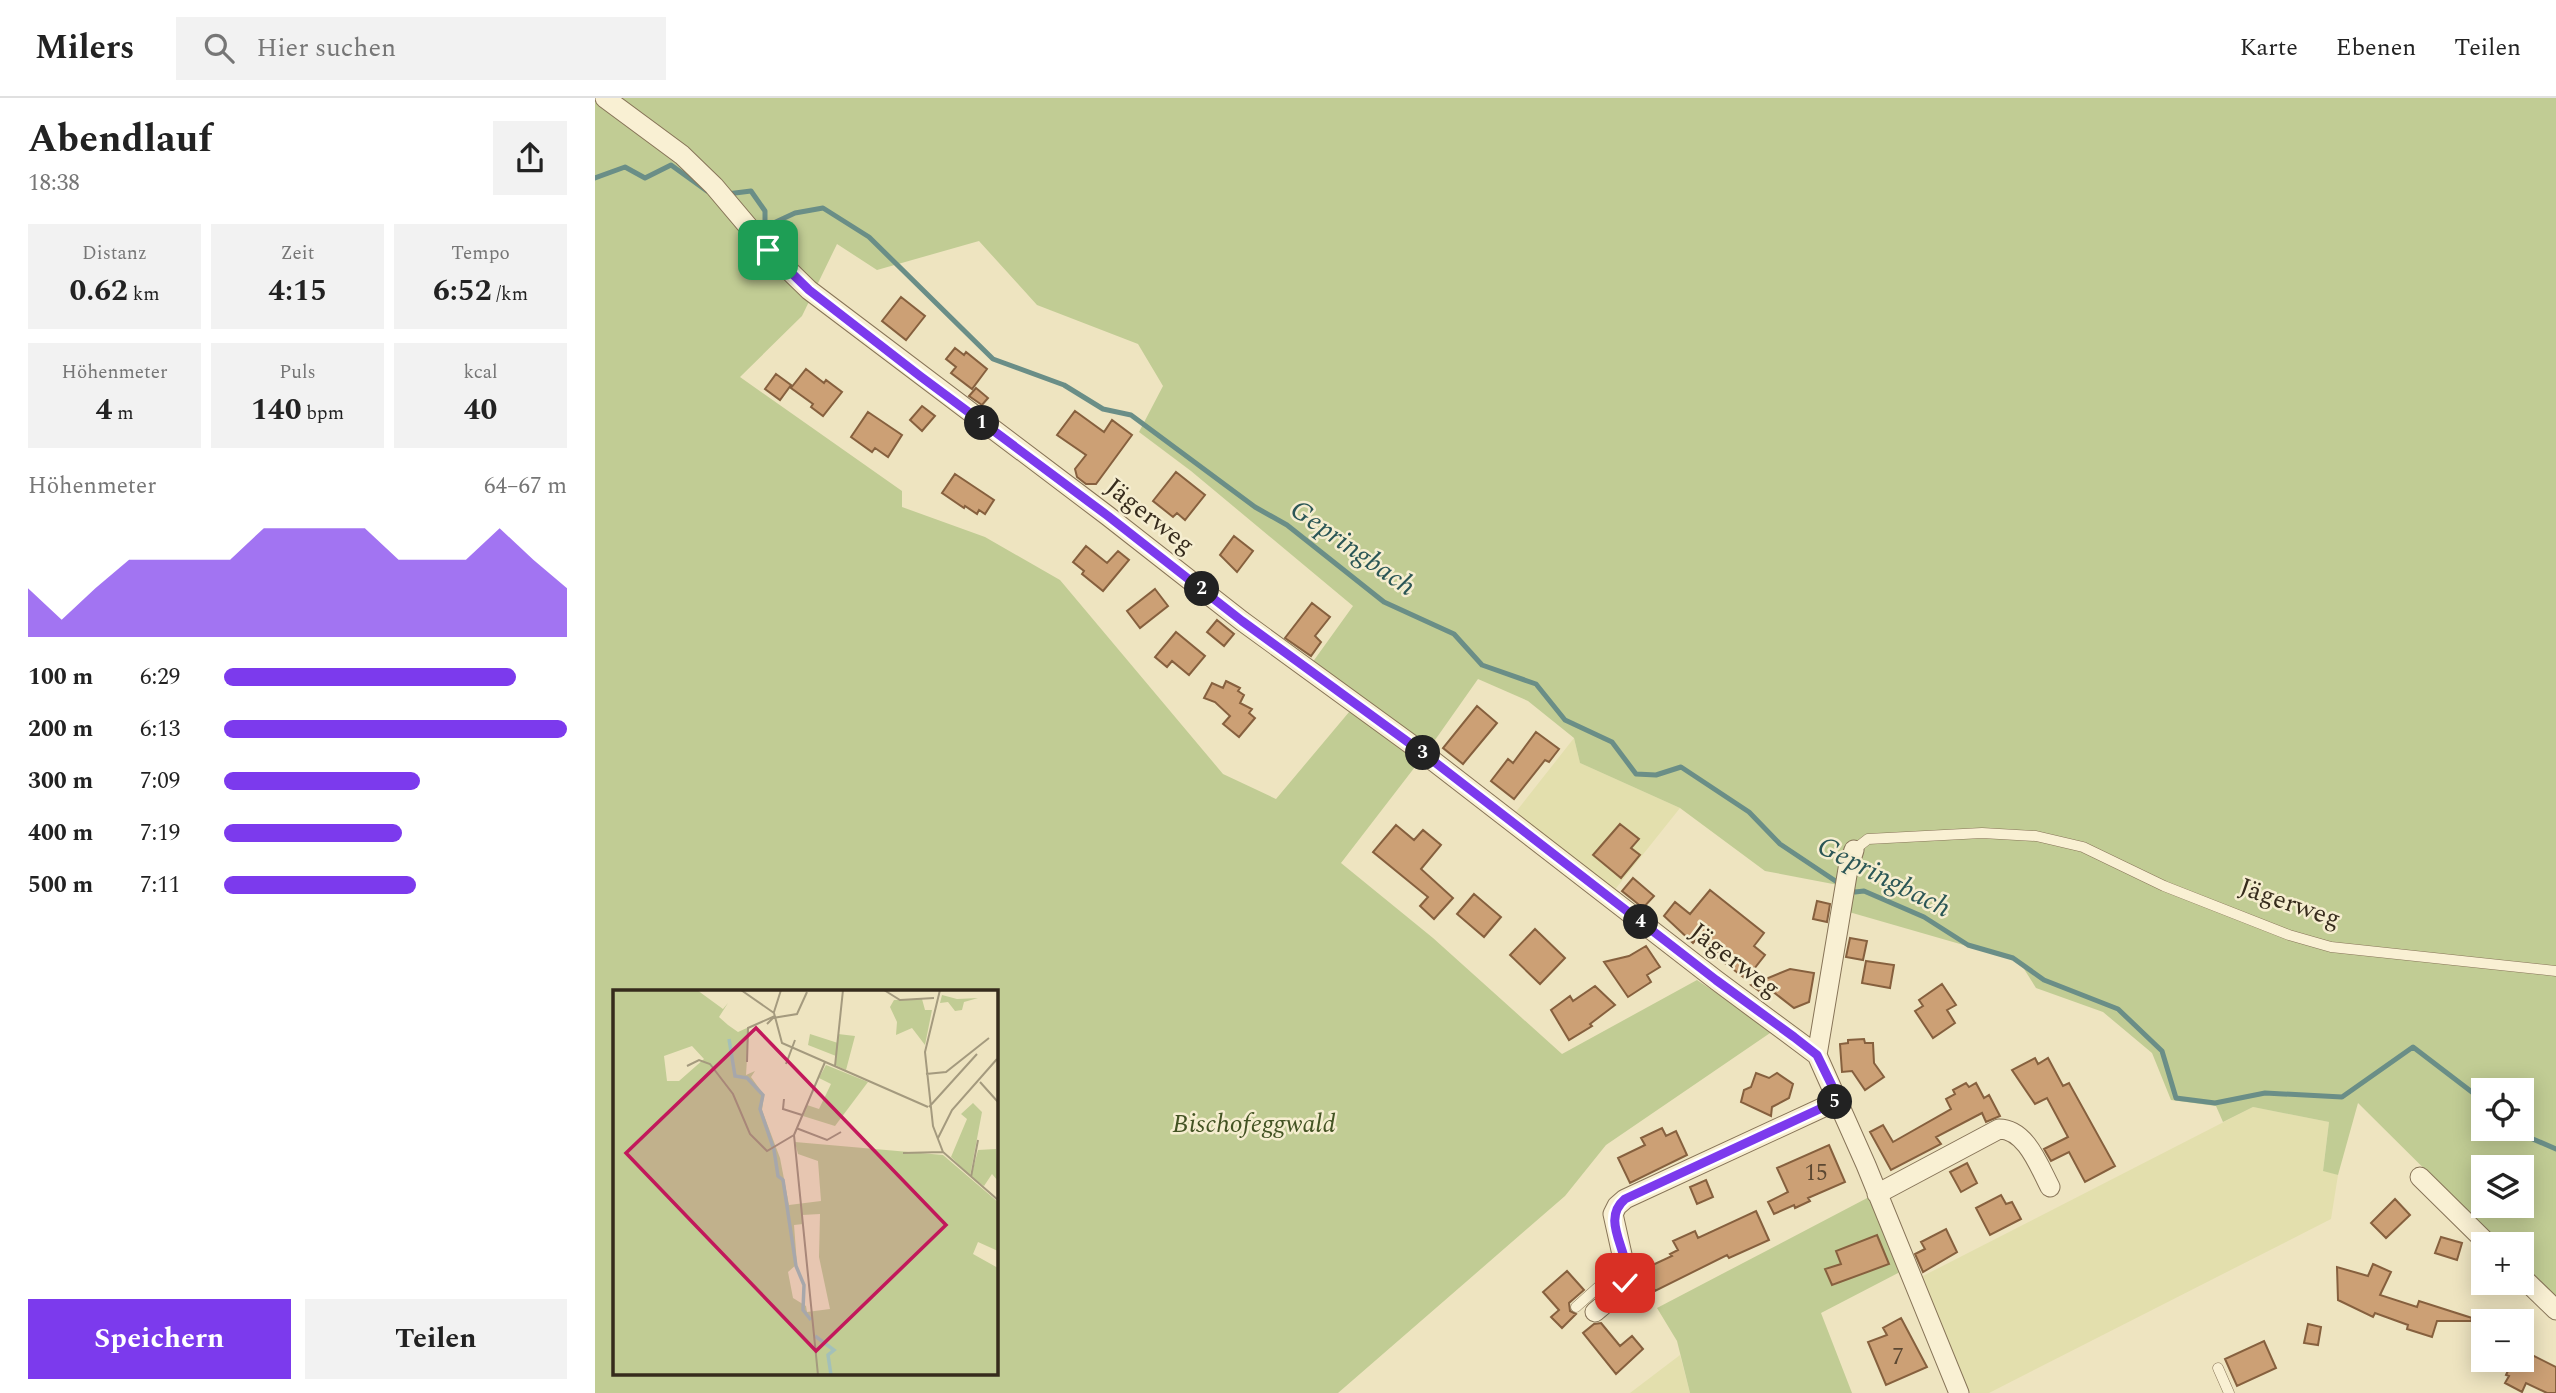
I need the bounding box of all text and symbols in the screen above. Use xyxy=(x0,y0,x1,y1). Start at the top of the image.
search box xyxy=(176,17,666,80)
text: Milers xyxy=(35,23,134,73)
text: Hier suchen xyxy=(256,28,396,68)
icon: search xyxy=(200,29,238,67)
text: Karte xyxy=(2240,30,2298,66)
text: Ebenen xyxy=(2336,30,2416,66)
text: Teilen xyxy=(2454,30,2521,66)
text: Abendlauf xyxy=(28,111,212,169)
button: share xyxy=(493,121,567,195)
text: 18:38 xyxy=(28,166,80,201)
pin xyxy=(738,220,798,280)
icon: arrive xyxy=(749,231,787,269)
text: Distanz xyxy=(82,239,147,268)
text: Zeit xyxy=(281,239,314,268)
text: Tempo xyxy=(451,239,510,268)
text: 0.62 xyxy=(69,268,128,314)
text: 4:15 xyxy=(268,268,327,314)
text: 6:52 xyxy=(433,268,492,314)
text: km xyxy=(128,280,160,309)
text: /km xyxy=(492,280,528,309)
text: Höhenmeter xyxy=(62,358,167,387)
text: Puls xyxy=(279,358,316,387)
text: kcal xyxy=(463,358,498,387)
text: 4 xyxy=(96,387,112,433)
text: 140 xyxy=(251,387,301,433)
text: 40 xyxy=(464,387,497,433)
text: m xyxy=(112,399,133,428)
text: bpm xyxy=(301,399,344,428)
pin: 1 xyxy=(965,406,999,440)
text: 1 xyxy=(976,408,987,437)
street label: Jägerweg xyxy=(1096,468,1204,564)
text: Höhenmeter xyxy=(28,469,156,504)
text: 64–67 m xyxy=(484,469,567,504)
water label: Gepringbach xyxy=(1281,489,1425,607)
pin: 2 xyxy=(1185,572,1219,606)
text: 2 xyxy=(1196,574,1207,603)
text: 100 m xyxy=(28,660,93,695)
text: 6:29 xyxy=(140,660,180,695)
text: 200 m xyxy=(28,712,93,747)
text: 6:13 xyxy=(140,712,180,747)
pin: 3 xyxy=(1405,736,1441,770)
text: 3 xyxy=(1417,738,1428,767)
text: 300 m xyxy=(28,764,93,799)
text: 7:09 xyxy=(140,764,180,799)
text: 400 m xyxy=(28,816,93,851)
text: 7:19 xyxy=(140,816,180,851)
water label: Gepringbach xyxy=(1810,825,1958,929)
street label: Jägerweg xyxy=(2234,867,2346,939)
text: 500 m xyxy=(28,868,93,903)
text: 7:11 xyxy=(140,868,180,903)
pin: 4 xyxy=(1623,904,1659,940)
text: 4 xyxy=(1635,907,1646,936)
street label: Jägerweg xyxy=(1681,912,1789,1008)
inset map xyxy=(613,990,997,1376)
map controls xyxy=(2471,1078,2534,1372)
button: locate xyxy=(2471,1078,2534,1141)
pin: 5 xyxy=(1817,1084,1853,1119)
text: 5 xyxy=(1829,1087,1840,1116)
park label: Bischofeggwald xyxy=(1172,1104,1336,1144)
button: layers xyxy=(2471,1155,2534,1218)
house number: 15 xyxy=(1805,1156,1828,1191)
button: + xyxy=(2471,1232,2534,1295)
pin xyxy=(1595,1253,1655,1313)
icon: check xyxy=(1606,1264,1644,1302)
button: Speichern xyxy=(28,1299,291,1379)
button: Teilen xyxy=(305,1299,567,1379)
button: − xyxy=(2471,1309,2534,1372)
house number: 7 xyxy=(1892,1340,1904,1375)

